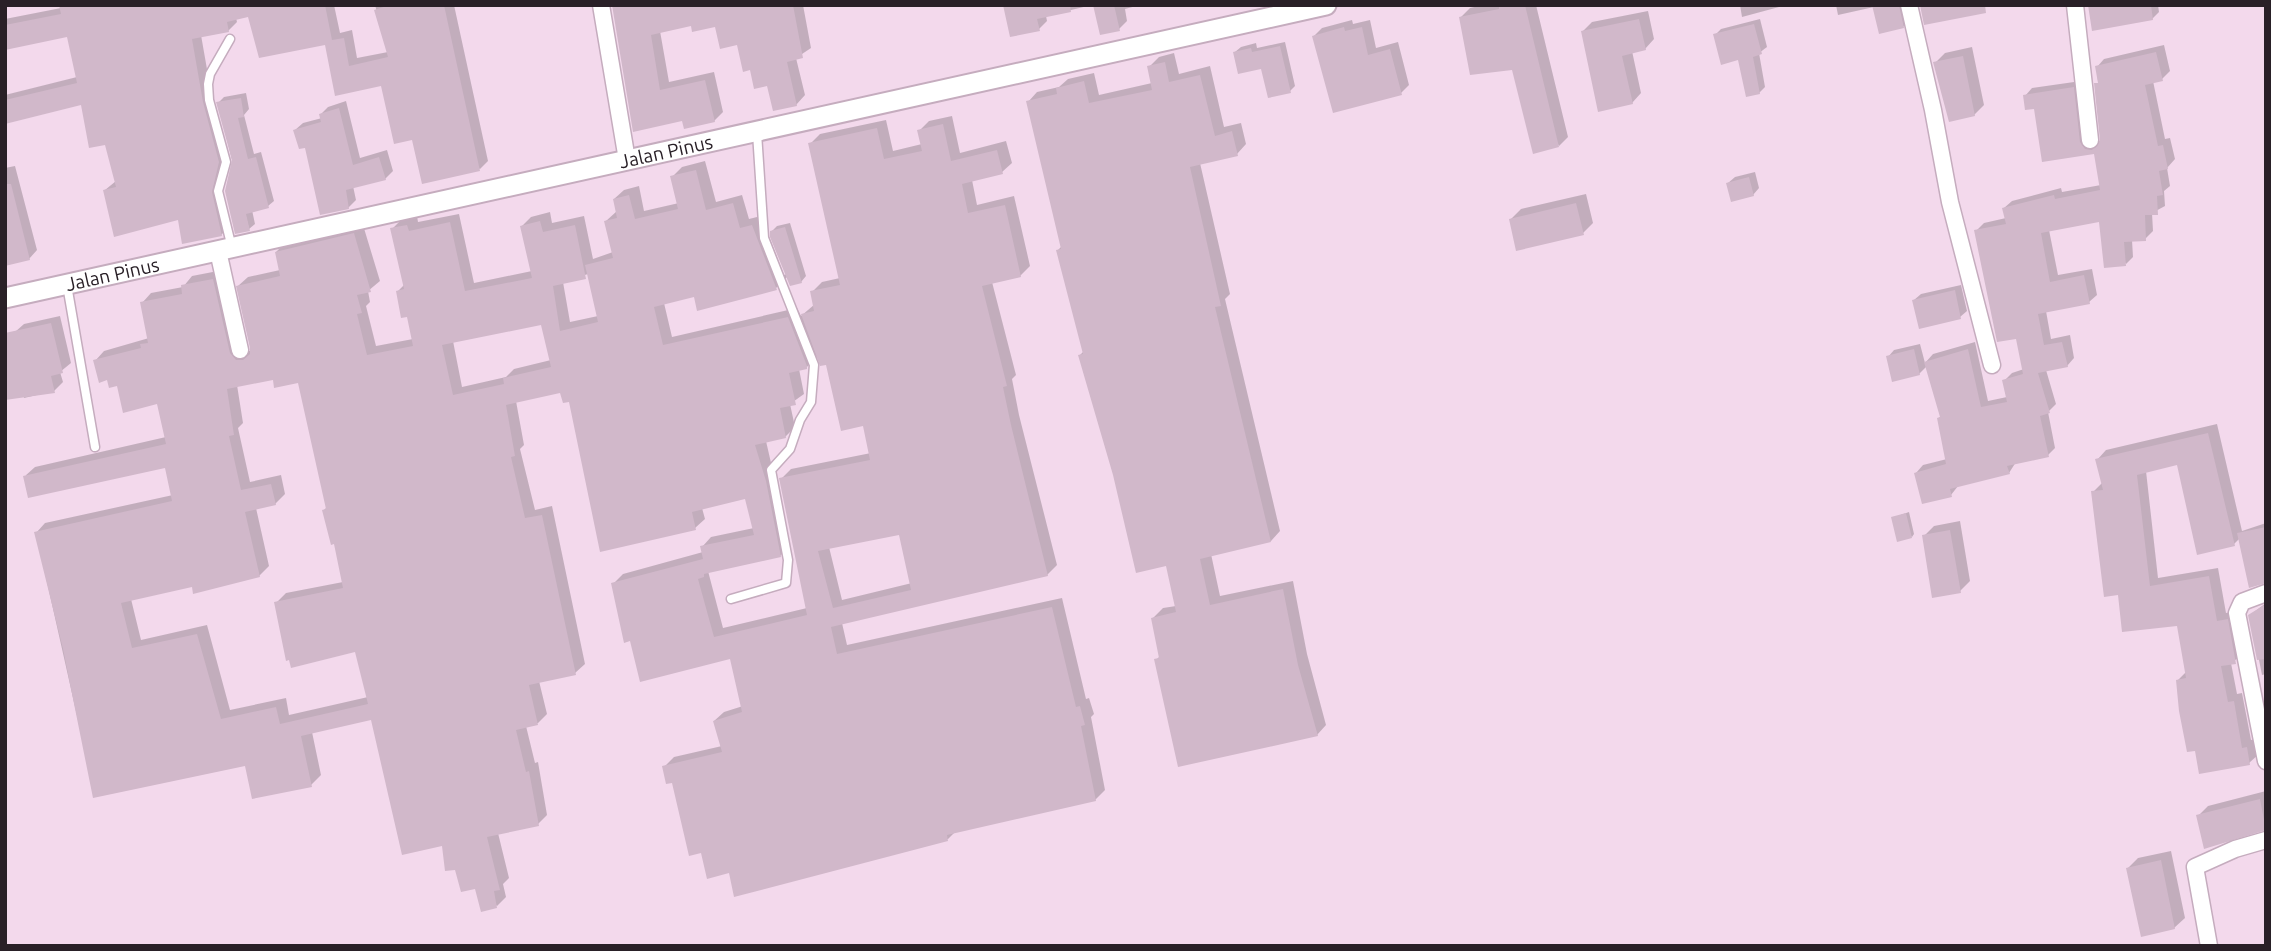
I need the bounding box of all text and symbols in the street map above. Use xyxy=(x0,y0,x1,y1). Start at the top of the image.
street label: Jalan Pinus xyxy=(617,130,715,172)
street label: Jalan Pinus xyxy=(64,253,161,295)

